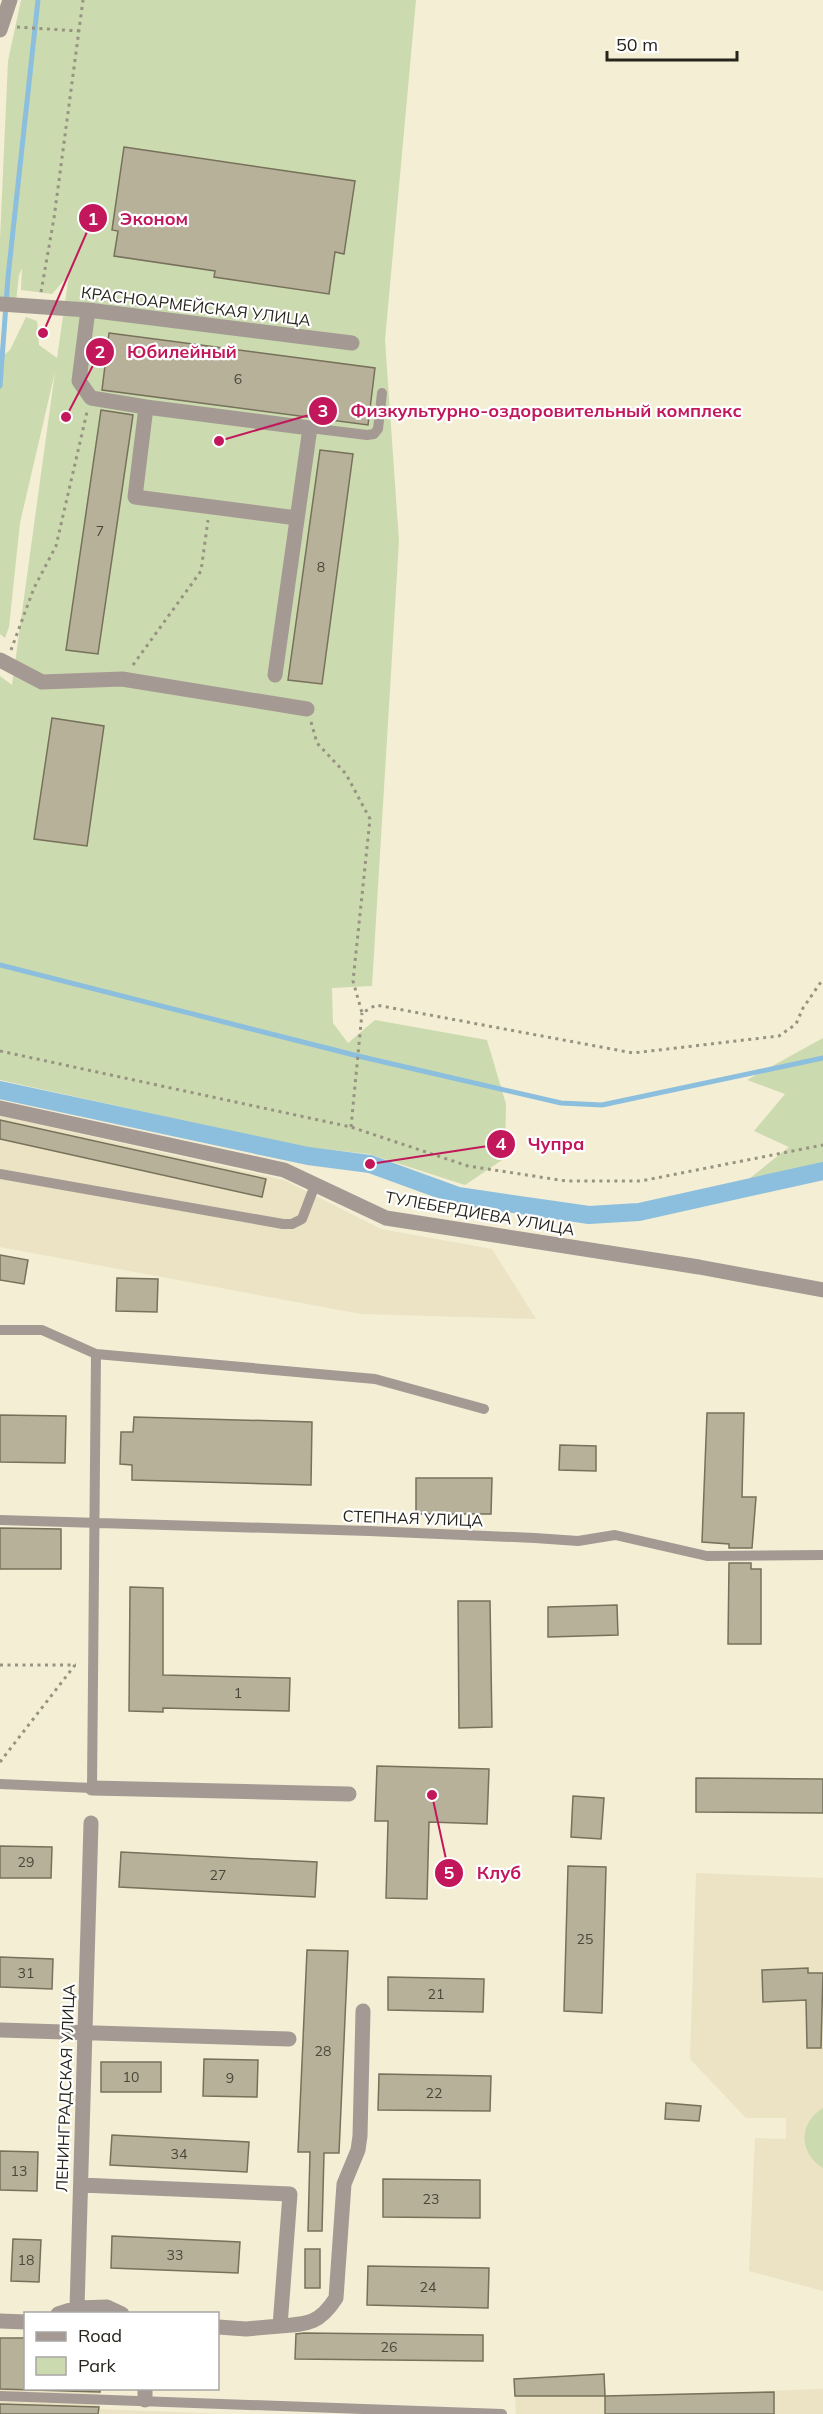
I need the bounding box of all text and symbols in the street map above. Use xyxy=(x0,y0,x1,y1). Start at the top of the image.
scale bar xyxy=(607,24,738,62)
text: 50 m xyxy=(616,33,658,56)
callout: Эконом xyxy=(78,200,200,236)
text: 1 xyxy=(88,207,98,230)
text: Эконом xyxy=(120,207,188,230)
street label: КРАСНОАРМЕЙСКАЯ УЛИЦА xyxy=(80,282,312,330)
callout: Юбилейный xyxy=(85,334,249,370)
text: 2 xyxy=(95,340,105,363)
text: Юбилейный xyxy=(127,340,237,363)
house number: 6 xyxy=(234,370,242,388)
callout: Физкультурно-оздоровительный комплекс xyxy=(308,393,754,429)
text: 3 xyxy=(318,399,328,422)
text: Физкультурно-оздоровительный комплекс xyxy=(350,399,742,422)
house number: 7 xyxy=(96,522,104,540)
house number: 8 xyxy=(317,558,325,576)
callout: Чупра xyxy=(486,1126,596,1162)
text: 4 xyxy=(496,1132,507,1155)
text: Чупра xyxy=(528,1132,584,1155)
street label: ТУЛЕБЕРДИЕВА УЛИЦА xyxy=(384,1186,576,1240)
street label: СТЕПНАЯ УЛИЦА xyxy=(342,1506,484,1530)
house number: 1 xyxy=(234,1684,242,1702)
house number: 29 xyxy=(18,1853,34,1871)
callout: Клуб xyxy=(434,1855,533,1891)
text: 5 xyxy=(444,1861,455,1884)
text: Клуб xyxy=(477,1861,521,1884)
house number: 27 xyxy=(210,1866,226,1884)
house number: 25 xyxy=(577,1930,593,1948)
house number: 31 xyxy=(18,1964,34,1982)
street label: ЛЕНИНГРАДСКАЯ УЛИЦА xyxy=(51,1983,79,2192)
house number: 21 xyxy=(428,1985,444,2003)
house number: 28 xyxy=(315,2042,331,2060)
house number: 10 xyxy=(123,2068,139,2086)
house number: 9 xyxy=(226,2069,234,2087)
house number: 22 xyxy=(426,2084,442,2102)
house number: 34 xyxy=(171,2145,188,2163)
house number: 13 xyxy=(11,2162,27,2180)
house number: 23 xyxy=(423,2190,439,2208)
house number: 33 xyxy=(167,2246,183,2264)
house number: 18 xyxy=(18,2251,34,2269)
house number: 24 xyxy=(420,2278,437,2296)
legend xyxy=(24,2312,219,2390)
text: Road xyxy=(78,2324,122,2347)
house number: 26 xyxy=(381,2338,397,2356)
text: Park xyxy=(78,2354,117,2377)

